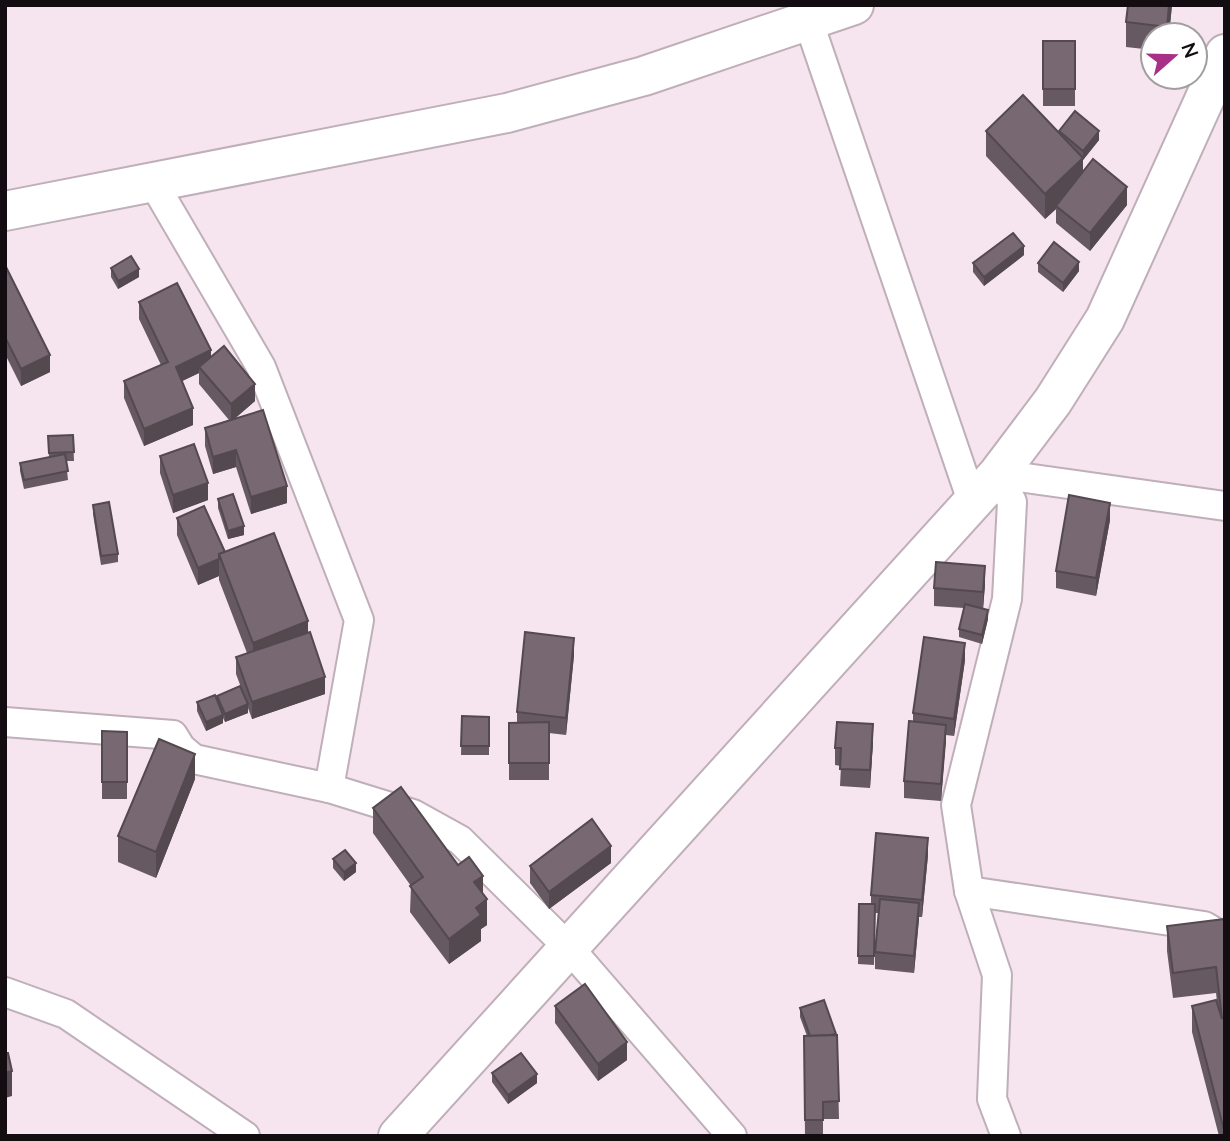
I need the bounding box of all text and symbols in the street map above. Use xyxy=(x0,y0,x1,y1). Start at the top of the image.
north arrow xyxy=(1139,21,1209,91)
text: N xyxy=(1177,39,1204,61)

